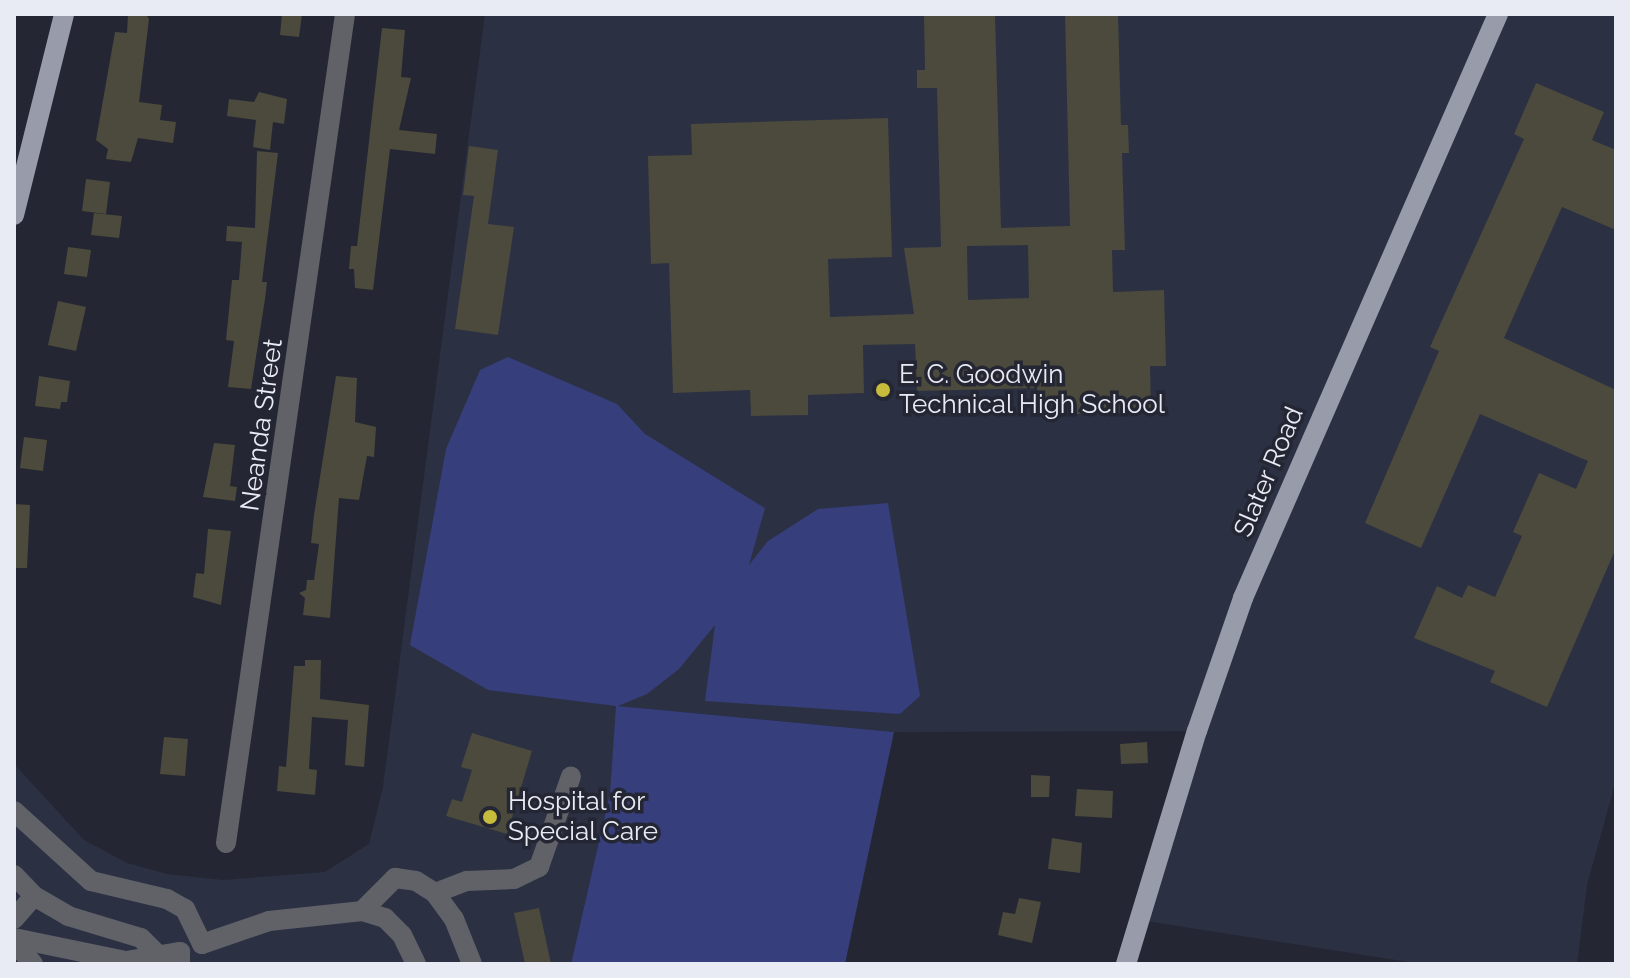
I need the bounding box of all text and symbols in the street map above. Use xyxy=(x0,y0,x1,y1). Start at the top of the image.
street label: Neanda Street xyxy=(234,337,290,513)
place label: E. C. Goodwin Technical High School xyxy=(899,359,1166,420)
marker: E. C. Goodwin Technical High School xyxy=(874,381,892,399)
street label: Slater Road xyxy=(1228,402,1310,542)
place label: Hospital for Special Care xyxy=(508,786,659,848)
marker: Hospital for Special Care xyxy=(479,806,501,828)

